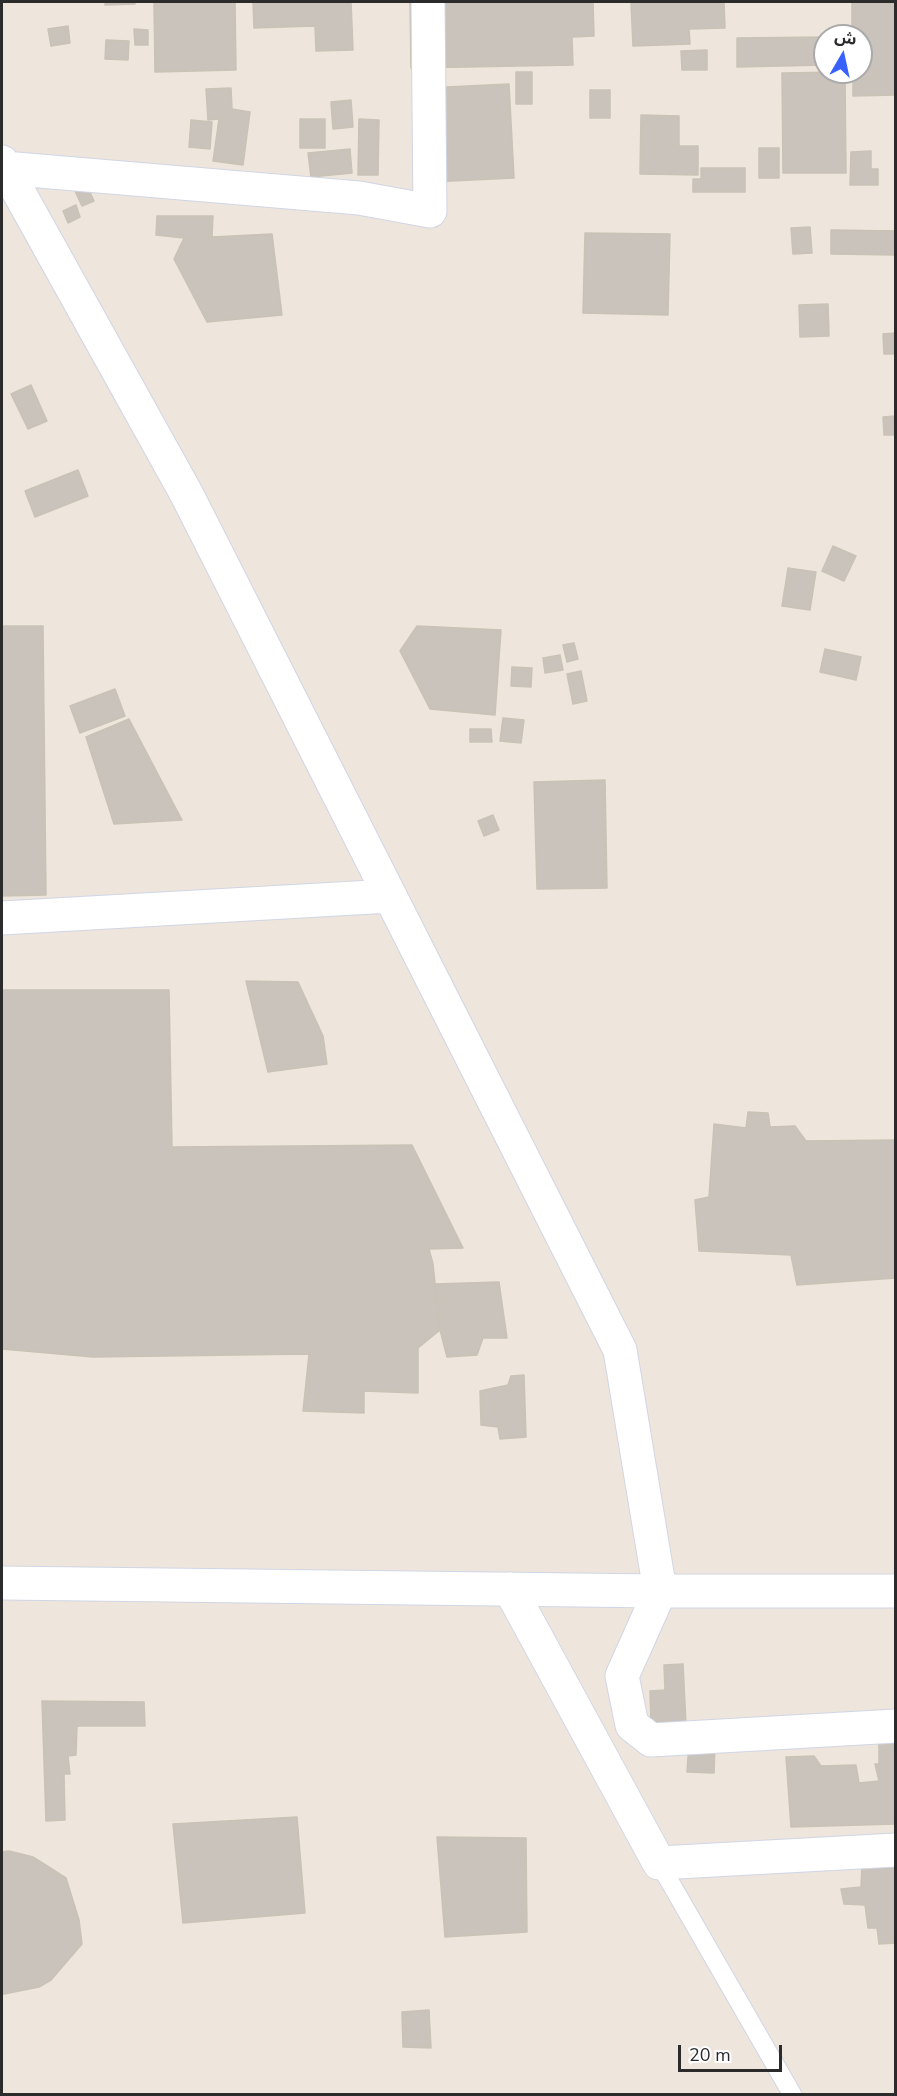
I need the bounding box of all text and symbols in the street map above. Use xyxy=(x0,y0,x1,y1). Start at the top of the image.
north arrow xyxy=(813,24,873,84)
text: ش xyxy=(833,26,858,51)
scale bar xyxy=(681,2033,784,2071)
text: 20 m xyxy=(689,2043,731,2067)

